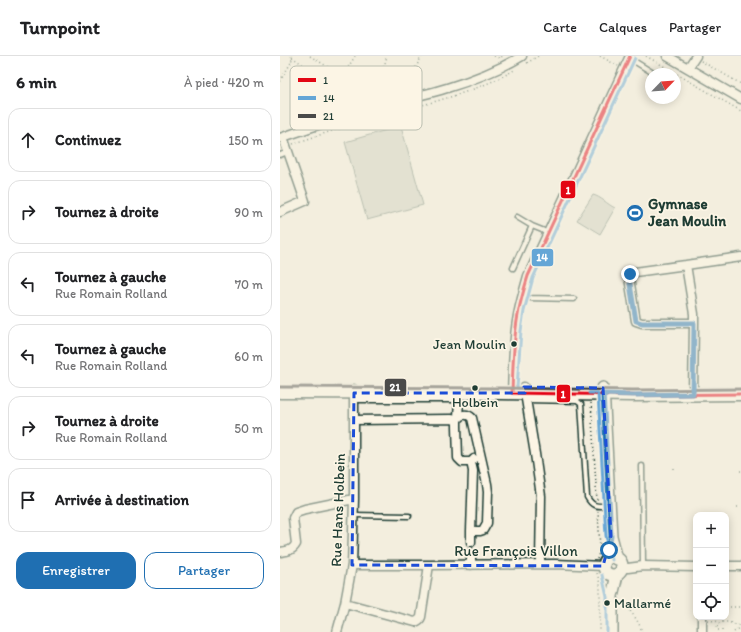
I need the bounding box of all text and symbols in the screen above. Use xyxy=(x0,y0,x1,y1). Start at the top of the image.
text: Turnpoint xyxy=(20,16,100,39)
text: Carte xyxy=(543,19,577,36)
text: Calques xyxy=(599,19,647,36)
text: Partager xyxy=(669,19,721,36)
legend xyxy=(290,66,422,130)
north arrow xyxy=(645,68,681,104)
text: 6 min xyxy=(16,72,57,92)
text: 1 xyxy=(323,74,328,87)
text: À pied · 420 m xyxy=(184,75,264,90)
text: 14 xyxy=(323,92,335,105)
text: 21 xyxy=(323,110,334,123)
icon: ahead xyxy=(17,129,39,151)
text: Continuez xyxy=(55,131,121,149)
text: 150 m xyxy=(228,133,263,148)
line badge: 1 xyxy=(560,180,576,199)
text: 1 xyxy=(565,184,571,197)
place label: Gymnase Jean Moulin xyxy=(647,195,727,230)
icon: right xyxy=(17,201,39,223)
text: Tournez à droite xyxy=(55,203,159,221)
sports icon: Gymnase Jean Moulin xyxy=(625,203,645,223)
text: 90 m xyxy=(234,205,263,220)
line badge: 14 xyxy=(531,248,554,267)
text: 14 xyxy=(536,251,548,264)
route end xyxy=(621,265,639,283)
text: Tournez à gauche xyxy=(55,268,166,286)
icon: left xyxy=(17,273,39,295)
text: 70 m xyxy=(235,277,263,292)
text: Rue Romain Rolland xyxy=(55,286,167,301)
place label: Jean Moulin xyxy=(433,336,506,353)
marker: Jean Moulin xyxy=(509,339,519,349)
text: Tournez à gauche xyxy=(55,340,166,358)
icon: left xyxy=(17,345,39,367)
text: 60 m xyxy=(234,349,263,364)
text: Rue Romain Rolland xyxy=(55,358,167,373)
line badge: 21 xyxy=(384,378,407,397)
text: 21 xyxy=(390,381,401,394)
marker: Holbein xyxy=(470,383,480,393)
line badge: 1 xyxy=(556,384,571,403)
text: 1 xyxy=(560,388,566,401)
place label: Holbein xyxy=(452,394,498,411)
text: Tournez à droite xyxy=(55,412,159,430)
icon: right xyxy=(17,417,39,439)
text: 50 m xyxy=(234,421,263,436)
text: Rue Romain Rolland xyxy=(55,430,167,445)
street label: Rue Hans Holbein xyxy=(327,453,349,567)
icon: arrive xyxy=(17,489,39,511)
text: Arrivée à destination xyxy=(55,491,189,509)
map controls xyxy=(693,512,729,620)
button: + xyxy=(693,512,729,548)
route start xyxy=(600,541,618,559)
street label: Rue François Villon xyxy=(454,542,578,560)
button: − xyxy=(693,548,729,584)
button: Enregistrer xyxy=(16,552,136,589)
button: Partager xyxy=(144,552,264,589)
button: locate xyxy=(693,584,729,620)
place label: Mallarmé xyxy=(614,595,671,612)
marker: Mallarmé xyxy=(602,598,612,608)

